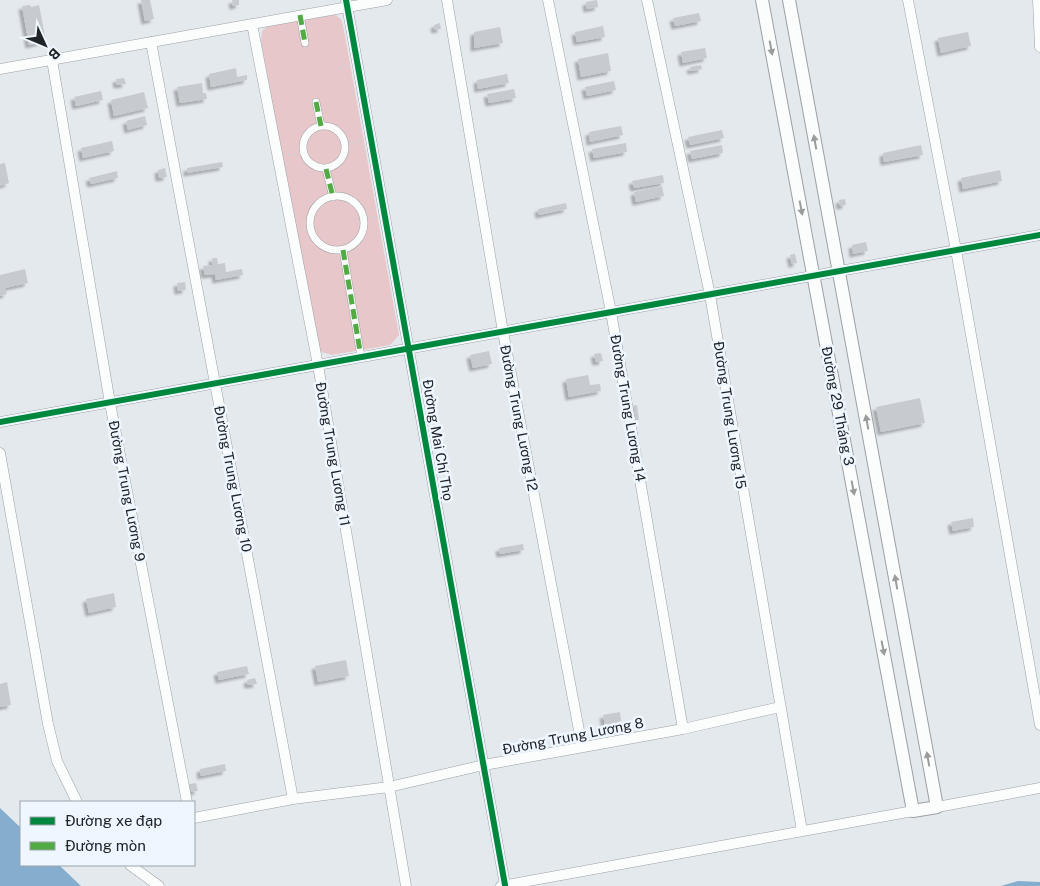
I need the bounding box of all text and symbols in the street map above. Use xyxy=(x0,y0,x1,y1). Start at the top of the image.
north arrow xyxy=(20,20,70,70)
one-way arrow xyxy=(767,40,775,56)
text: B xyxy=(45,45,63,63)
one-way arrow xyxy=(811,133,819,149)
one-way arrow xyxy=(797,200,805,216)
street label: Đường Trung Lương 14 xyxy=(607,333,649,483)
street label: Đường Trung Lương 15 xyxy=(710,340,750,490)
street label: Đường Trung Lương 12 xyxy=(497,343,541,493)
street label: Đường 29 Tháng 3 xyxy=(819,345,857,467)
street label: Đường Mai Chí Thọ xyxy=(419,378,457,502)
street label: Đường Trung Lương 11 xyxy=(312,381,354,527)
street label: Đường Trung Lương 10 xyxy=(211,404,255,554)
one-way arrow xyxy=(862,414,870,430)
street label: Đường Trung Lương 9 xyxy=(105,419,149,563)
one-way arrow xyxy=(849,480,857,496)
one-way arrow xyxy=(891,574,899,590)
one-way arrow xyxy=(879,640,887,656)
street label: Đường Trung Lương 8 xyxy=(501,714,645,758)
one-way arrow xyxy=(924,751,932,767)
legend xyxy=(20,801,195,866)
text: Đường xe đạp xyxy=(65,812,162,829)
text: Đường mòn xyxy=(65,837,146,854)

